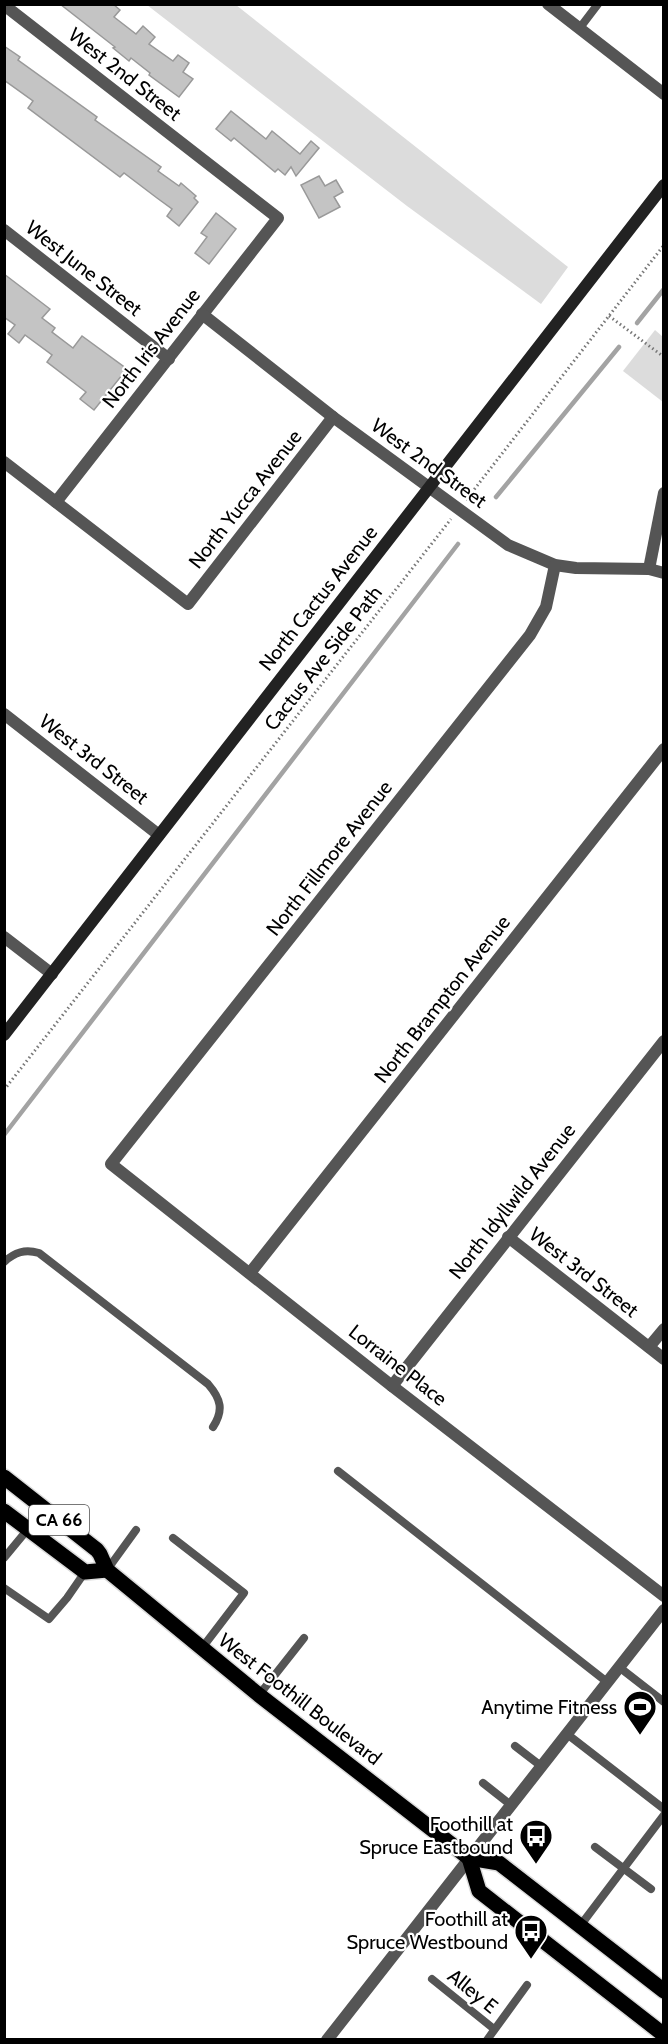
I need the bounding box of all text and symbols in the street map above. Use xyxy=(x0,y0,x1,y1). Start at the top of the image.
street label: West 2nd Street xyxy=(64,23,186,126)
street label: West June Street xyxy=(21,215,147,321)
street label: North Iris Avenue xyxy=(97,284,205,412)
street label: West 2nd Street xyxy=(367,413,492,513)
street label: North Yucca Avenue xyxy=(183,425,307,573)
street label: North Cactus Avenue xyxy=(254,521,382,675)
street label: Cactus Ave Side Path xyxy=(259,581,387,735)
street label: West 3rd Street xyxy=(35,709,154,809)
street label: North Fillmore Avenue xyxy=(261,776,397,940)
street label: North Brampton Avenue xyxy=(369,910,515,1088)
street label: North Idyllwild Avenue xyxy=(444,1118,580,1284)
street label: West 3rd Street xyxy=(525,1222,644,1322)
street label: Lorraine Place xyxy=(344,1319,452,1411)
road number: CA 66 xyxy=(29,1505,89,1535)
street label: West Foothill Boulevard xyxy=(214,1628,386,1770)
sports icon: Anytime Fitness xyxy=(622,1689,658,1736)
place label: Anytime Fitness xyxy=(481,1695,617,1719)
place label: Foothill at Spruce Eastbound xyxy=(359,1812,513,1859)
bus stop icon: Foothill at Spruce Eastbound xyxy=(518,1818,554,1865)
place label: Foothill at Spruce Westbound xyxy=(347,1907,508,1954)
bus stop icon: Foothill at Spruce Westbound xyxy=(513,1913,549,1960)
street label: Alley E xyxy=(443,1964,503,2018)

